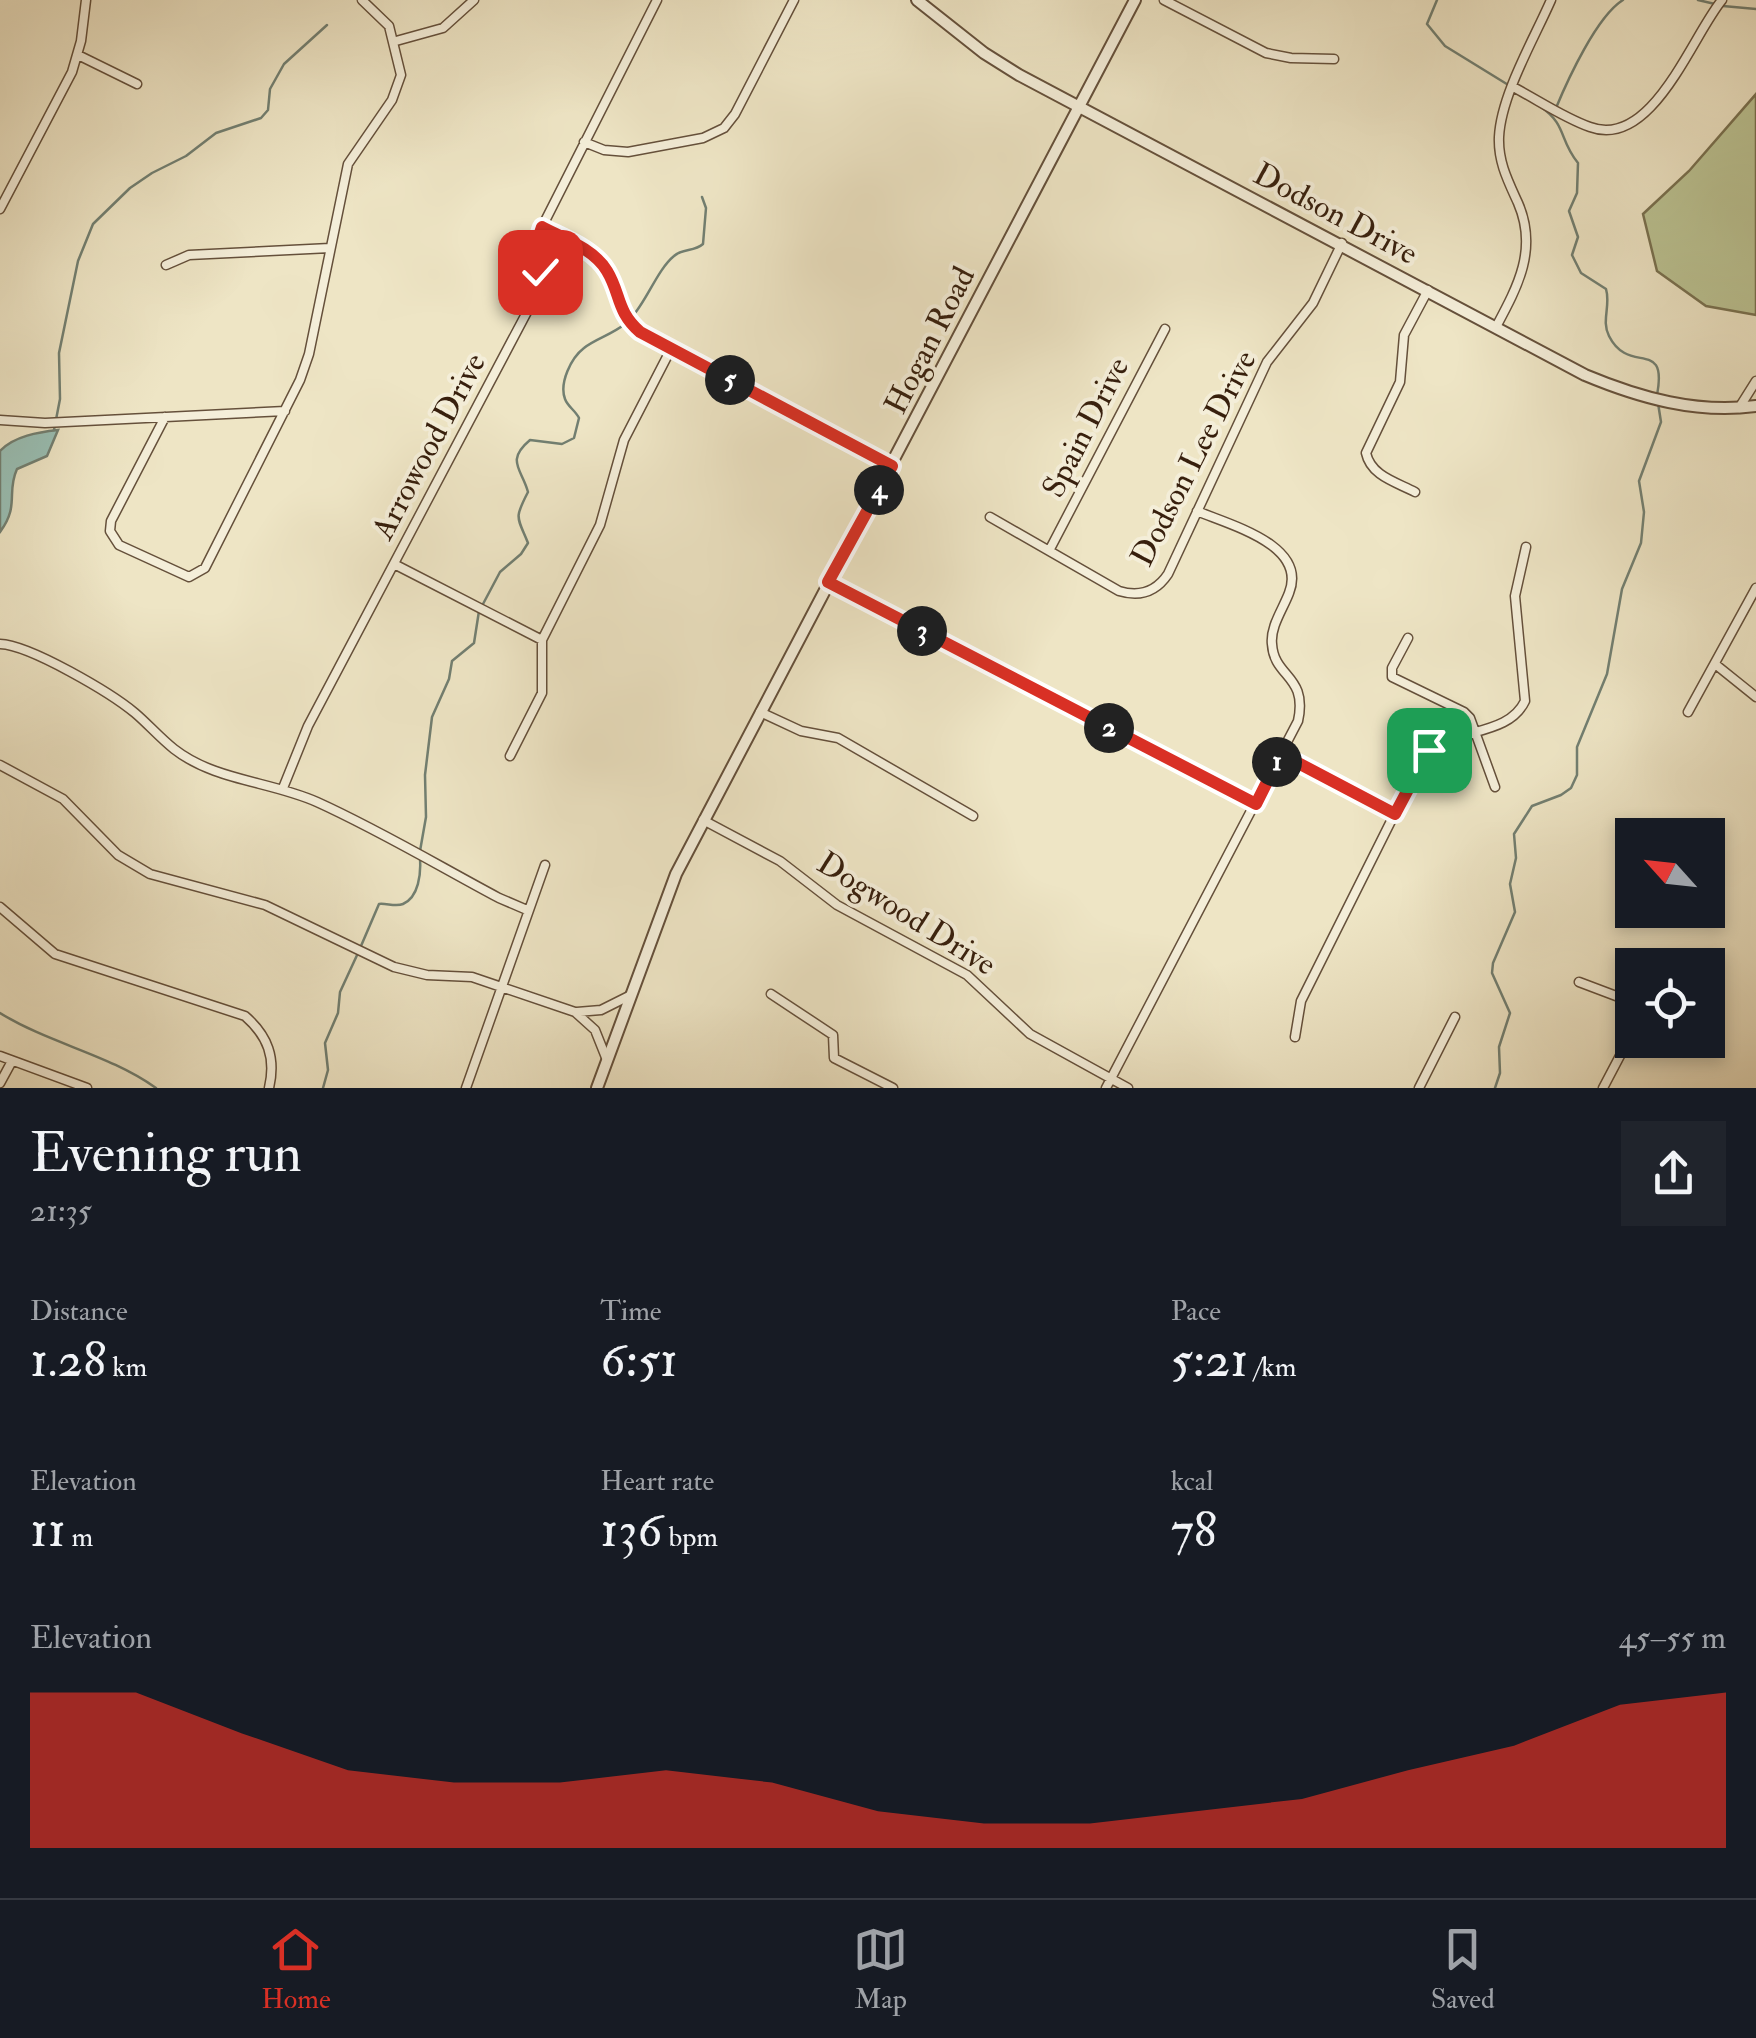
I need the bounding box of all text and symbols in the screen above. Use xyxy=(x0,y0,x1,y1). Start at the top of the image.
street label: Dodson Drive xyxy=(1247,154,1424,274)
pin xyxy=(498,230,583,315)
icon: check xyxy=(513,245,568,300)
street label: Hogan Road xyxy=(876,260,984,421)
street label: Dodson Lee Drive xyxy=(1122,344,1265,573)
street label: Arrowood Drive xyxy=(363,346,495,547)
street label: Spain Drive xyxy=(1034,351,1138,504)
pin: 5 xyxy=(705,355,755,405)
text: 5 xyxy=(724,362,736,397)
pin: 4 xyxy=(854,465,904,515)
text: 4 xyxy=(871,472,887,507)
pin: 3 xyxy=(897,606,947,656)
text: 3 xyxy=(917,613,927,648)
pin: 2 xyxy=(1084,703,1134,753)
pin xyxy=(1387,708,1472,793)
text: 2 xyxy=(1102,710,1116,745)
icon: arrive xyxy=(1402,723,1457,778)
pin: 1 xyxy=(1252,737,1302,787)
text: 1 xyxy=(1272,744,1282,779)
north arrow xyxy=(1615,818,1725,928)
map controls xyxy=(1615,818,1725,1058)
street label: Dogwood Drive xyxy=(810,843,1003,985)
button: locate xyxy=(1615,948,1725,1058)
text: Evening run xyxy=(30,1119,302,1188)
button: share xyxy=(1621,1121,1726,1226)
text: 21:35 xyxy=(30,1191,92,1231)
text: Distance xyxy=(30,1294,128,1329)
text: Time xyxy=(600,1294,662,1329)
text: Pace xyxy=(1171,1294,1221,1329)
text: 1.28 xyxy=(30,1329,106,1392)
text: 6:51 xyxy=(600,1329,678,1392)
text: 5:21 xyxy=(1171,1329,1248,1392)
text: km xyxy=(106,1350,147,1385)
text: /km xyxy=(1248,1350,1296,1385)
text: Elevation xyxy=(30,1464,137,1499)
text: Heart rate xyxy=(600,1464,714,1499)
text: kcal xyxy=(1171,1464,1214,1499)
text: 11 xyxy=(30,1499,66,1562)
text: 136 xyxy=(600,1499,663,1562)
text: 78 xyxy=(1171,1499,1217,1562)
text: m xyxy=(66,1520,93,1555)
text: bpm xyxy=(663,1520,718,1555)
text: Elevation xyxy=(30,1618,152,1658)
text: 45–55 m xyxy=(1619,1618,1726,1658)
tab: Home xyxy=(261,1922,331,2017)
tab: Map xyxy=(853,1922,908,2017)
tab: Saved xyxy=(1431,1922,1495,2017)

